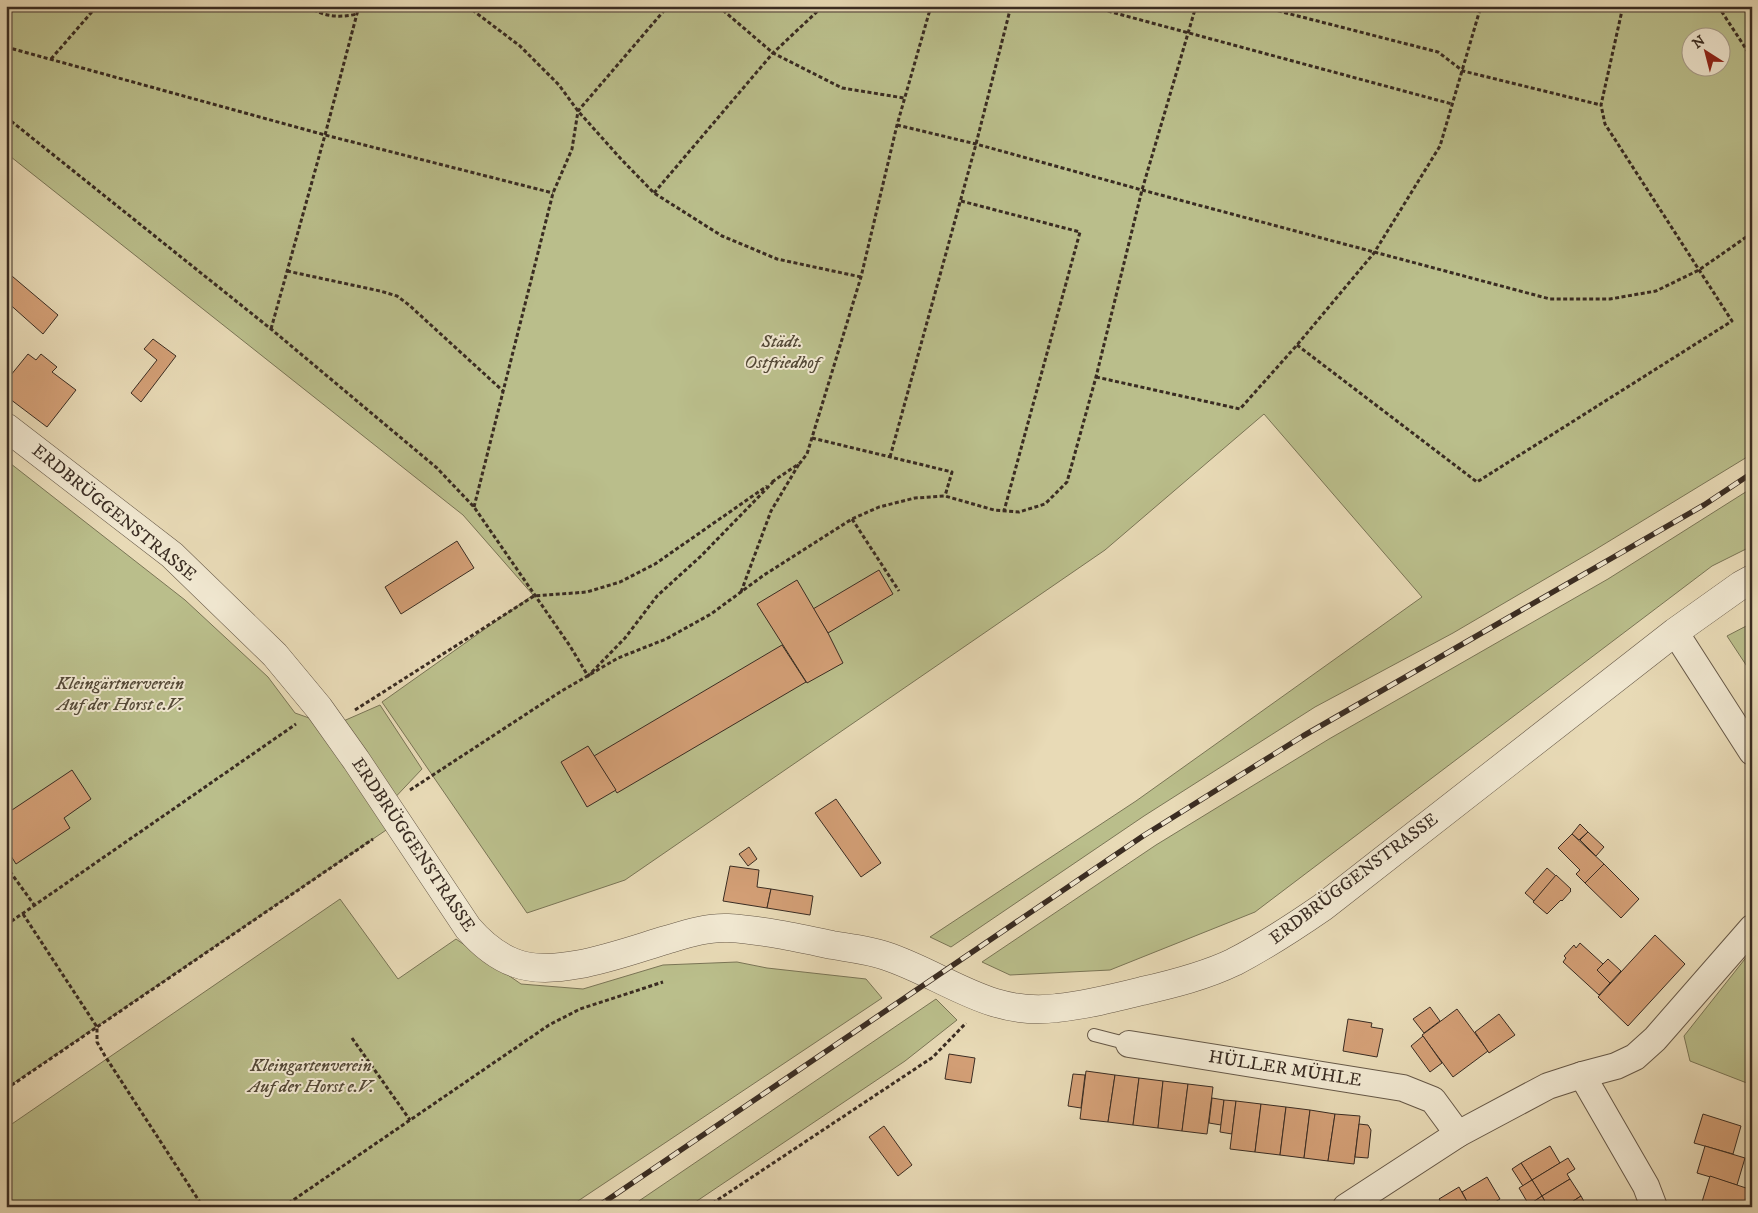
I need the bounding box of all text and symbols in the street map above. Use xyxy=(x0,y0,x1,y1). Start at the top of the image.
north arrow xyxy=(1680,28,1730,78)
text: N xyxy=(1689,31,1709,53)
park label: Städt. Ostfriedhof xyxy=(744,331,824,374)
street label: ERDBRÜGGENSTRASSE xyxy=(27,440,201,586)
park label: Kleingärtnerverein Auf der Horst e.V. xyxy=(55,673,185,716)
street label: ERDBRÜGGENSTRASSE xyxy=(346,754,480,936)
street label: ERDBRÜGGENSTRASSE xyxy=(1265,808,1443,950)
street label: HÜLLER MÜHLE xyxy=(1207,1046,1363,1092)
park label: Kleingartenverein Auf der Horst e.V. xyxy=(246,1055,376,1098)

